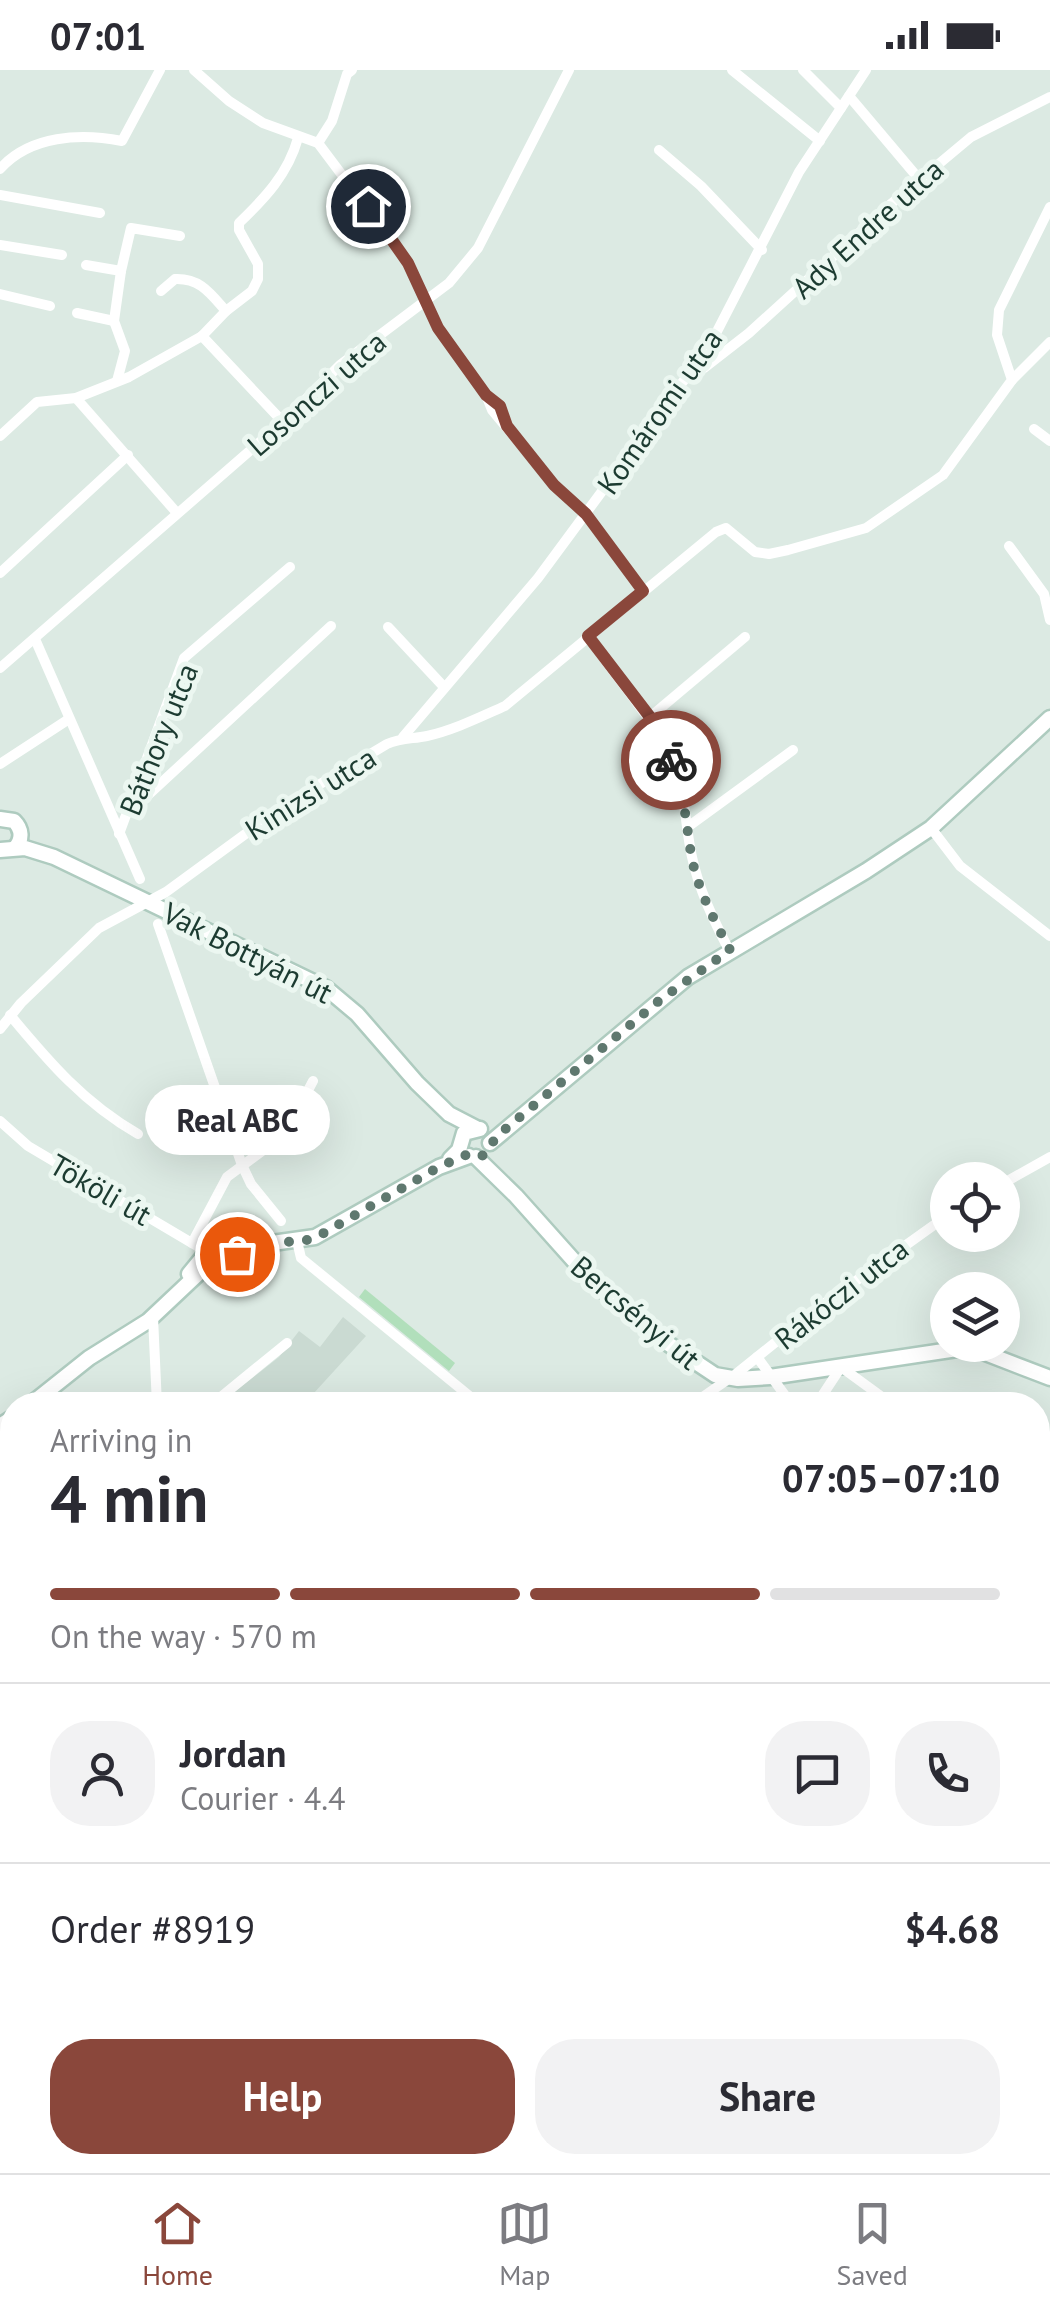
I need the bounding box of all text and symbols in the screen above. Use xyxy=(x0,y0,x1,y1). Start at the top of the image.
text: 07:01 xyxy=(50,11,146,60)
street label: Ady Endre utca xyxy=(783,150,951,306)
pin xyxy=(326,164,411,249)
icon: home xyxy=(341,179,396,234)
street label: Komáromi utca xyxy=(588,321,730,501)
street label: Losonczi utca xyxy=(238,322,394,464)
street label: Báthory utca xyxy=(110,657,206,821)
courier xyxy=(621,710,721,810)
icon: bike xyxy=(644,733,699,788)
street label: Kinizsi utca xyxy=(237,737,383,849)
street label: Vak Bottyán út xyxy=(156,892,339,1011)
callout: Real ABC xyxy=(144,1084,330,1154)
text: Real ABC xyxy=(176,1099,299,1141)
street label: Tököli út xyxy=(43,1144,159,1234)
map controls xyxy=(930,1162,1020,1362)
button: locate xyxy=(930,1162,1020,1252)
pin xyxy=(195,1212,280,1297)
icon: bag xyxy=(210,1227,265,1282)
street label: Rákóczi utca xyxy=(766,1229,916,1357)
street label: Bercsényi út xyxy=(563,1247,709,1377)
button: layers xyxy=(930,1272,1020,1362)
text: Arriving in xyxy=(50,1419,192,1461)
text: 07:05–07:10 xyxy=(782,1453,1000,1502)
text: 4 min xyxy=(50,1456,209,1540)
text: On the way · 570 m xyxy=(50,1615,317,1657)
button: person xyxy=(50,1721,155,1826)
button: chat xyxy=(765,1721,870,1826)
button: phone xyxy=(895,1721,1000,1826)
text: Jordan xyxy=(180,1728,286,1777)
text: Courier · 4.4 xyxy=(180,1777,346,1819)
text: Order #8919 xyxy=(50,1904,255,1953)
text: $4.68 xyxy=(904,1904,1000,1953)
button: Help xyxy=(50,2039,515,2154)
button: Share xyxy=(535,2039,1000,2154)
tab: Home xyxy=(142,2196,213,2293)
tab: Map xyxy=(497,2196,552,2293)
tab: Saved xyxy=(837,2196,908,2293)

